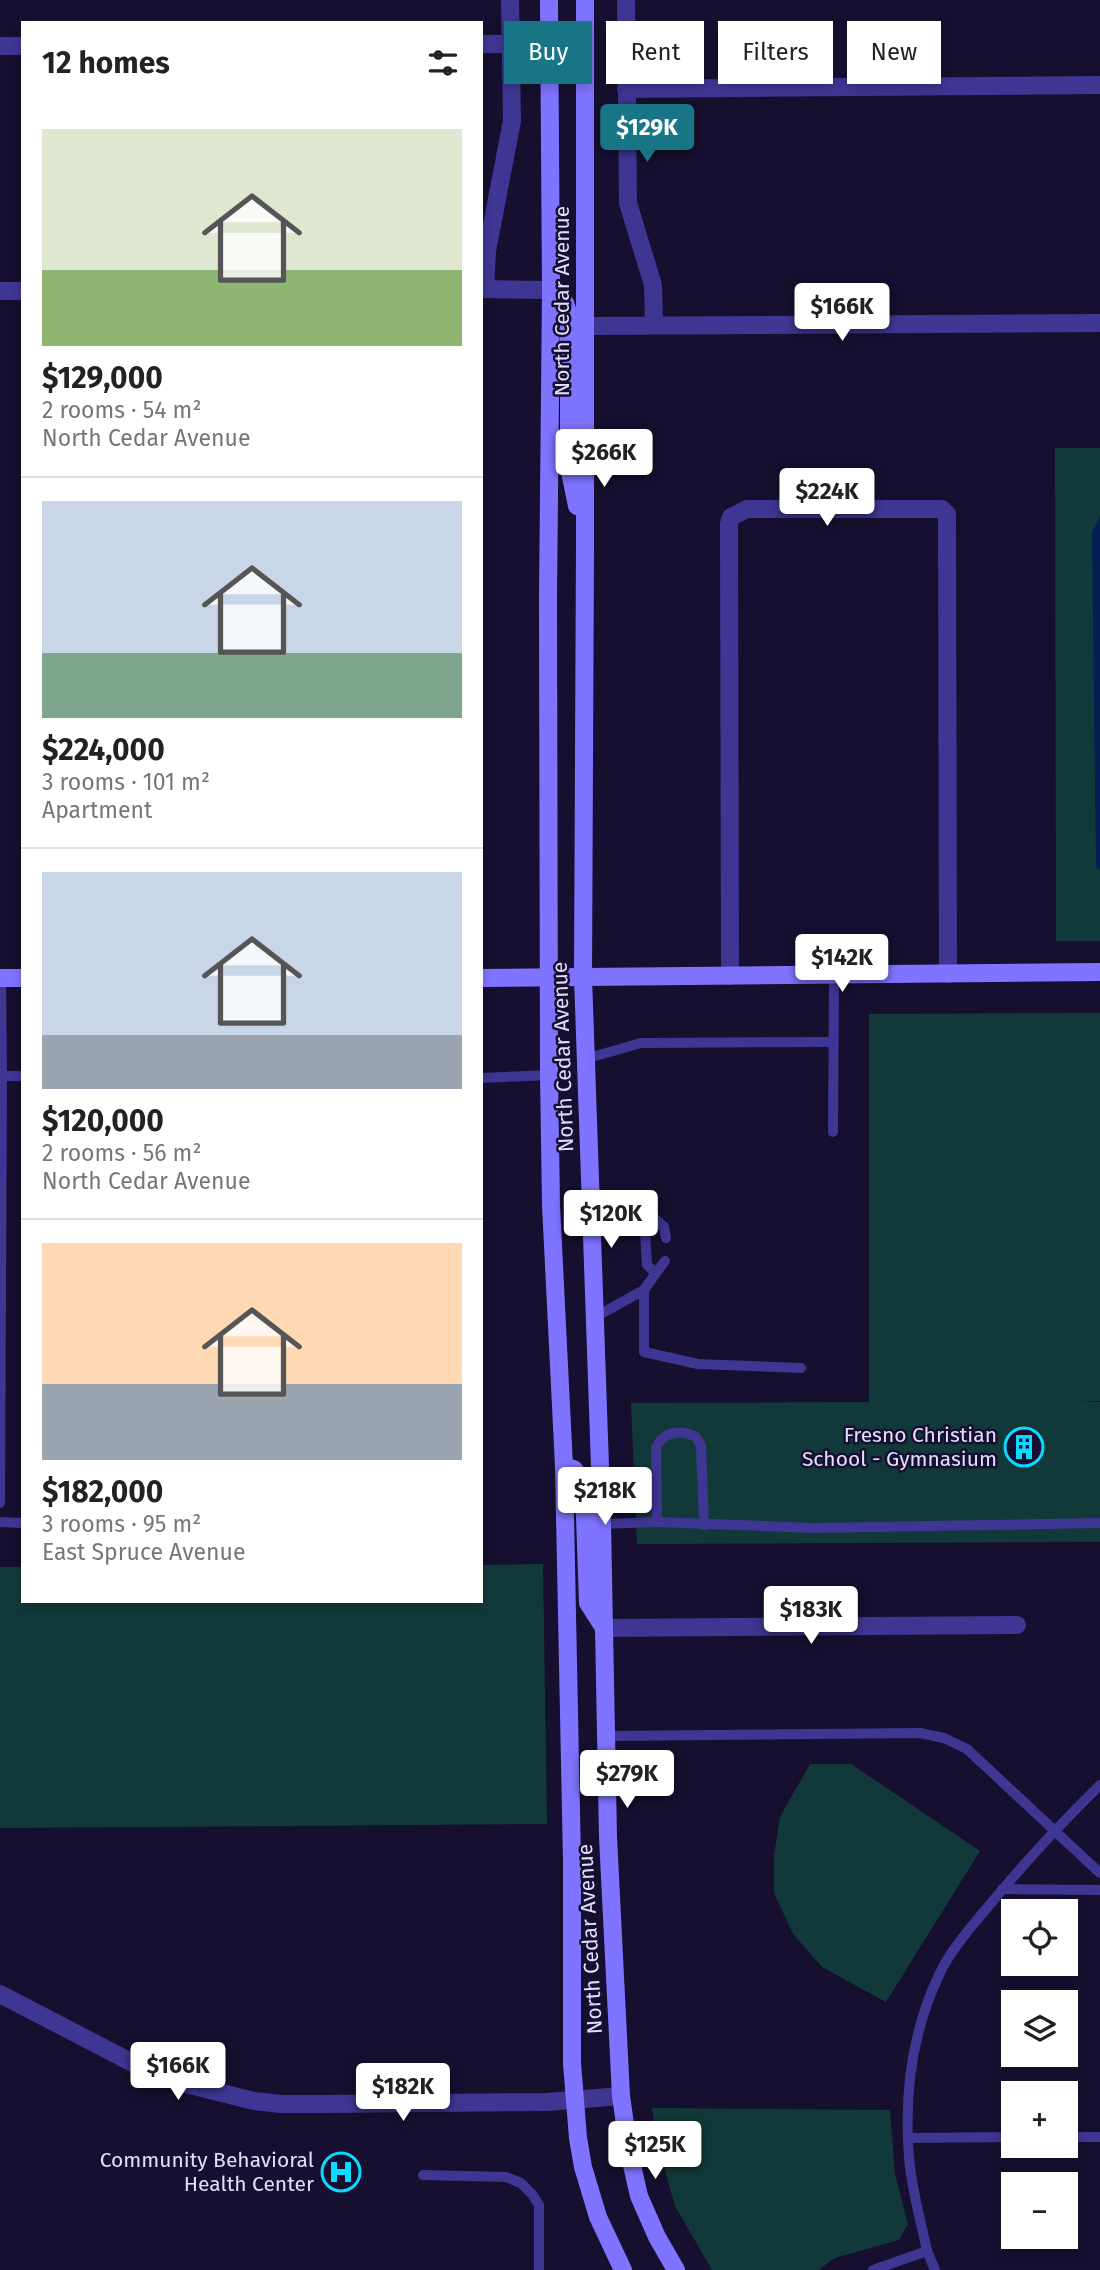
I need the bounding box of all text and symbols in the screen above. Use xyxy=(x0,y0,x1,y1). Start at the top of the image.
chip: Buy xyxy=(504,21,592,84)
chip: Rent xyxy=(606,21,704,84)
chip: Filters xyxy=(718,21,833,84)
chip: New xyxy=(847,21,941,84)
icon: filters xyxy=(424,44,462,82)
text: 12 homes xyxy=(42,45,170,81)
pin: $129K xyxy=(598,104,696,164)
text: $129K xyxy=(616,113,678,141)
icon: home xyxy=(189,175,315,301)
street label: North Cedar Avenue xyxy=(549,206,575,396)
pin: $166K xyxy=(793,284,891,343)
text: $166K xyxy=(811,292,873,320)
text: $129,000 xyxy=(42,360,163,396)
text: 2 rooms · 54 m² xyxy=(42,396,201,424)
text: North Cedar Avenue xyxy=(42,424,250,452)
pin: $266K xyxy=(555,430,653,489)
text: $266K xyxy=(572,438,636,466)
pin: $224K xyxy=(778,468,876,528)
text: $224K xyxy=(795,477,859,505)
icon: home xyxy=(189,547,315,673)
text: $224,000 xyxy=(42,732,165,768)
text: 3 rooms · 101 m² xyxy=(42,768,210,796)
text: Apartment xyxy=(42,796,152,824)
icon: home xyxy=(189,918,315,1044)
pin: $142K xyxy=(793,934,891,994)
text: $142K xyxy=(811,943,873,971)
street label: North Cedar Avenue xyxy=(547,961,579,1153)
text: $120,000 xyxy=(42,1103,164,1139)
text: 2 rooms · 56 m² xyxy=(42,1139,201,1167)
text: North Cedar Avenue xyxy=(42,1167,250,1195)
pin: $120K xyxy=(562,1190,660,1250)
text: $120K xyxy=(580,1199,642,1227)
icon: home xyxy=(189,1289,315,1415)
place label: Fresno Christian School - Gymnasium xyxy=(802,1422,997,1472)
building icon: Fresno Christian School - Gymnasium xyxy=(1003,1426,1045,1468)
pin: $218K xyxy=(556,1468,654,1527)
text: $182,000 xyxy=(42,1474,163,1510)
text: $218K xyxy=(574,1476,636,1504)
text: 3 rooms · 95 m² xyxy=(42,1510,201,1538)
text: East Spruce Avenue xyxy=(42,1538,245,1566)
pin: $183K xyxy=(762,1586,860,1646)
text: $183K xyxy=(780,1595,842,1623)
pin: $279K xyxy=(578,1750,676,1810)
text: $279K xyxy=(596,1759,658,1787)
street label: North Cedar Avenue xyxy=(572,1843,608,2035)
map controls xyxy=(1001,1899,1078,2249)
button: locate xyxy=(1001,1899,1078,1976)
button: layers xyxy=(1001,1990,1078,2067)
pin: $166K xyxy=(129,2042,227,2102)
text: $166K xyxy=(147,2051,209,2079)
pin: $182K xyxy=(354,2064,452,2123)
text: $182K xyxy=(372,2072,434,2100)
button: + xyxy=(1001,2081,1078,2158)
pin: $125K xyxy=(606,2122,704,2181)
text: $125K xyxy=(624,2130,686,2158)
place label: Community Behavioral Health Center xyxy=(100,2147,314,2197)
hospital icon: Community Behavioral Health Center xyxy=(320,2151,362,2193)
button: − xyxy=(1001,2172,1078,2249)

